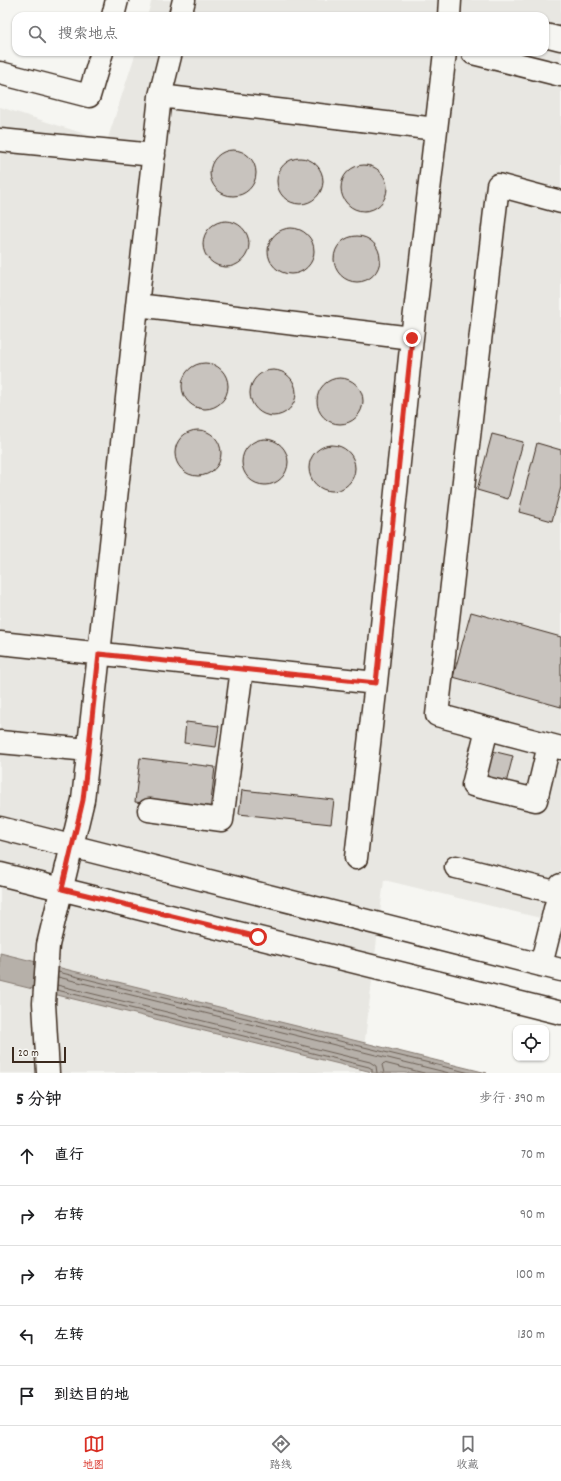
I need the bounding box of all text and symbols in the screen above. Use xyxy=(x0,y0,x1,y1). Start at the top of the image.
search box xyxy=(12,12,549,56)
icon: search xyxy=(26,23,48,45)
text: 搜索地点 xyxy=(58,24,118,46)
route end xyxy=(403,329,421,347)
route start xyxy=(249,928,267,946)
map controls xyxy=(513,1025,549,1061)
button: locate xyxy=(513,1025,549,1061)
scale bar xyxy=(12,1045,66,1064)
text: 20 m xyxy=(18,1046,39,1062)
text: 5 分钟 xyxy=(16,1089,62,1113)
text: 步行 · 390 m xyxy=(479,1090,545,1109)
icon: ahead xyxy=(16,1145,38,1167)
text: 直行 xyxy=(54,1145,84,1167)
text: 70 m xyxy=(521,1146,545,1165)
icon: right xyxy=(16,1205,38,1227)
text: 右转 xyxy=(54,1205,84,1227)
text: 90 m xyxy=(520,1206,545,1225)
icon: right xyxy=(16,1265,38,1287)
text: 右转 xyxy=(54,1265,84,1287)
text: 100 m xyxy=(516,1266,545,1285)
icon: left xyxy=(16,1325,38,1347)
text: 左转 xyxy=(54,1325,84,1347)
text: 130 m xyxy=(517,1326,545,1345)
icon: arrive xyxy=(16,1385,38,1407)
text: 到达目的地 xyxy=(54,1385,129,1407)
tab: 地图 xyxy=(83,1433,105,1474)
tab: 路线 xyxy=(270,1433,292,1474)
tab: 收藏 xyxy=(457,1433,479,1474)

